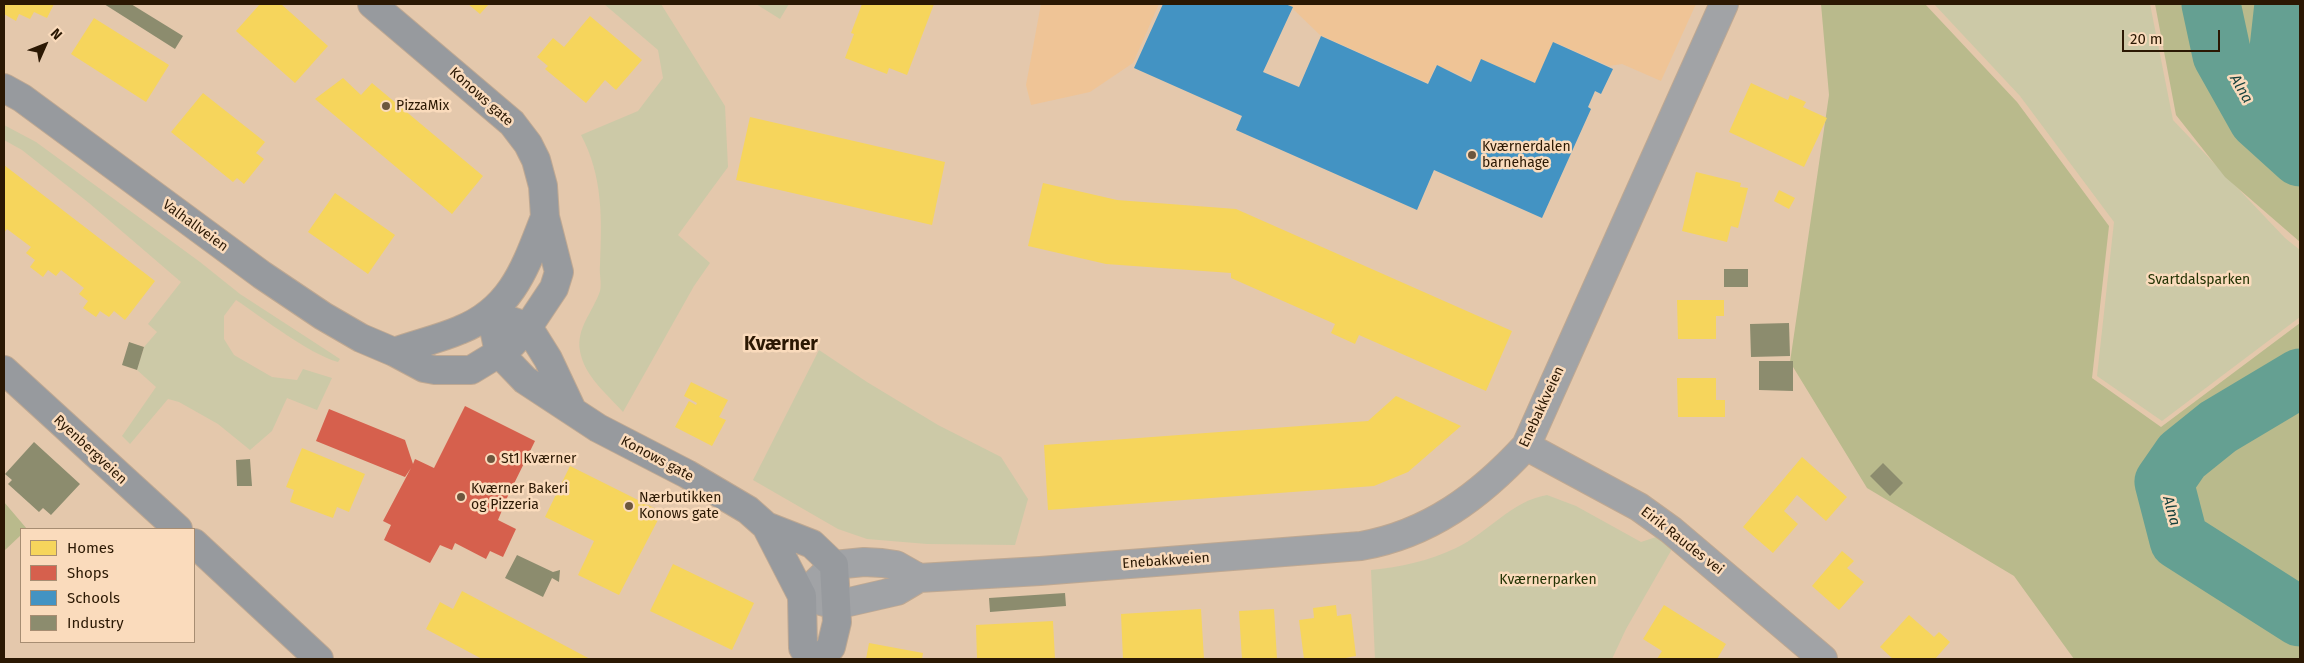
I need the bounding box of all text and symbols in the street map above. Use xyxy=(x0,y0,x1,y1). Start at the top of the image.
north arrow xyxy=(20,20,70,70)
scale bar xyxy=(2124,20,2222,52)
text: N xyxy=(47,25,65,43)
text: 20 m xyxy=(2130,30,2163,48)
street label: Konows gate xyxy=(446,64,516,130)
water label: Alna xyxy=(2226,71,2256,107)
place label: PizzaMix xyxy=(396,98,449,114)
marker: PizzaMix xyxy=(380,100,392,112)
place label: Kværnerdalen barnehage xyxy=(1482,139,1571,172)
marker: Kværnerdalen barnehage xyxy=(1466,149,1478,161)
street label: Valhallveien xyxy=(159,197,231,255)
park label: Svartdalsparken xyxy=(2148,272,2250,288)
district label: Kværner xyxy=(744,334,818,356)
street label: Enebakkveien xyxy=(1516,364,1568,450)
street label: Ryenbergveien xyxy=(50,412,130,488)
street label: Konows gate xyxy=(618,433,696,485)
place label: St1 Kværner xyxy=(501,451,576,467)
marker: St1 Kværner xyxy=(485,453,497,465)
place label: Kværner Bakeri og Pizzeria xyxy=(471,481,568,514)
place label: Nærbutikken Konows gate xyxy=(639,490,721,522)
marker: Kværner Bakeri og Pizzeria xyxy=(455,491,467,503)
water label: Alna xyxy=(2158,494,2184,528)
marker: Nærbutikken Konows gate xyxy=(623,500,635,512)
street label: Eirik Raudes vei xyxy=(1637,503,1727,579)
legend xyxy=(20,528,195,643)
text: Homes xyxy=(67,539,114,557)
street label: Enebakkveien xyxy=(1122,550,1210,572)
text: Shops xyxy=(67,564,109,582)
park label: Kværnerparken xyxy=(1499,572,1597,588)
text: Schools xyxy=(67,589,120,607)
text: Industry xyxy=(67,614,124,632)

